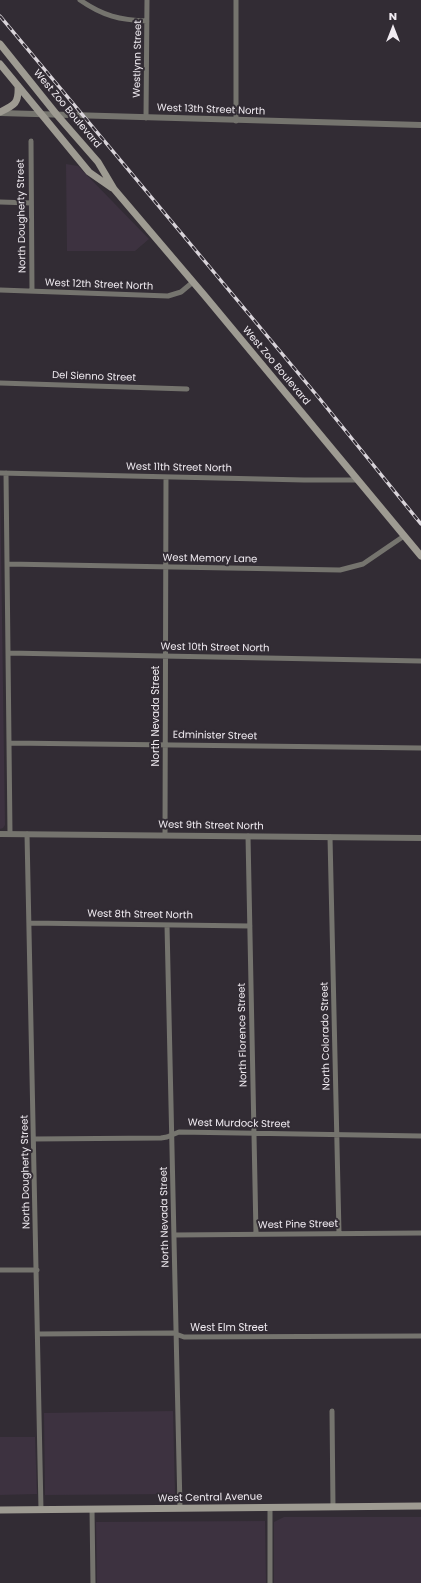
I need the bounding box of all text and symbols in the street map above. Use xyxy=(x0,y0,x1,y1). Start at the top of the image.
north arrow xyxy=(373,8,413,48)
text: N xyxy=(389,8,397,24)
street label: Westlynn Street xyxy=(131,20,145,98)
street label: West Zoo Boulevard xyxy=(31,67,103,151)
street label: West 13th Street North xyxy=(157,102,265,118)
street label: North Dougherty Street xyxy=(15,159,29,273)
street label: West 12th Street North xyxy=(45,277,153,293)
street label: West Zoo Boulevard xyxy=(240,324,312,408)
street label: Del Sienno Street xyxy=(52,370,136,384)
street label: West 11th Street North xyxy=(126,461,232,475)
street label: West Memory Lane xyxy=(163,552,257,566)
street label: West 10th Street North xyxy=(160,641,270,655)
street label: North Nevada Street xyxy=(150,666,162,766)
street label: Edminister Street xyxy=(173,729,257,743)
street label: West 9th Street North xyxy=(158,819,264,833)
street label: West 8th Street North xyxy=(87,908,193,922)
street label: North Colorado Street xyxy=(319,982,333,1090)
street label: North Florence Street xyxy=(236,983,250,1087)
street label: North Dougherty Street xyxy=(19,1115,33,1229)
street label: West Murdock Street xyxy=(188,1117,290,1131)
street label: North Nevada Street xyxy=(158,1166,172,1268)
street label: West Pine Street xyxy=(258,1218,338,1232)
street label: West Elm Street xyxy=(190,1322,268,1334)
street label: West Central Avenue xyxy=(158,1491,262,1505)

